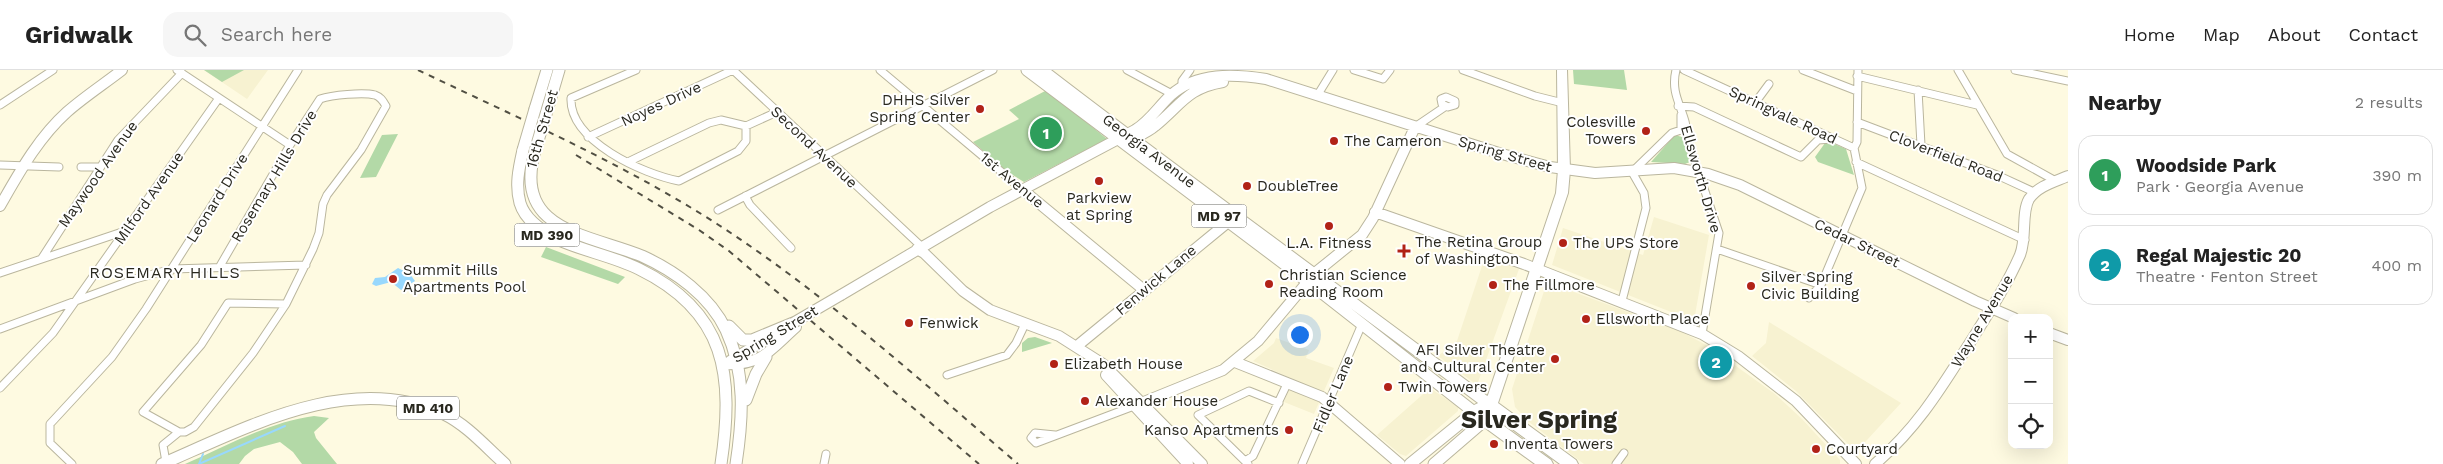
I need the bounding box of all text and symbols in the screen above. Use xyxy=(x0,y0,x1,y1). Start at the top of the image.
search box xyxy=(163,12,513,57)
text: Gridwalk xyxy=(25,21,133,49)
icon: search xyxy=(181,21,209,49)
text: Search here xyxy=(221,23,332,46)
text: Home xyxy=(2124,24,2175,45)
text: Map xyxy=(2203,24,2240,45)
text: About xyxy=(2268,24,2320,45)
text: Contact xyxy=(2348,24,2418,45)
street label: Noyes Drive xyxy=(618,78,704,130)
street label: Springvale Road xyxy=(1726,82,1840,148)
street label: 16th Street xyxy=(522,87,562,170)
text: Nearby xyxy=(2088,90,2161,115)
place label: DHHS Silver Spring Center xyxy=(869,91,970,126)
text: 2 results xyxy=(2355,93,2423,112)
street label: Second Avenue xyxy=(767,102,861,192)
marker: DHHS Silver Spring Center xyxy=(974,103,986,115)
street label: Rosemary Hills Drive xyxy=(227,107,321,245)
street label: Georgia Avenue xyxy=(1099,110,1199,192)
place label: Colesville Towers xyxy=(1566,113,1636,148)
pin: 1 xyxy=(1030,114,1062,152)
street label: Maywood Avenue xyxy=(55,117,141,231)
street label: Ellsworth Drive xyxy=(1677,123,1725,235)
marker: Colesville Towers xyxy=(1640,125,1652,137)
street label: Cloverfield Road xyxy=(1886,126,2006,186)
place label: The Cameron xyxy=(1344,132,1442,150)
street label: Spring Street xyxy=(1456,132,1555,176)
marker: The Cameron xyxy=(1328,135,1340,147)
street label: Milford Avenue xyxy=(110,148,188,248)
street label: 1st Avenue xyxy=(976,148,1048,212)
street label: Leonard Drive xyxy=(182,150,252,246)
text: Woodside Park xyxy=(2136,154,2276,177)
text: 1 xyxy=(2102,166,2108,185)
text: 390 m xyxy=(2372,166,2422,185)
marker: Parkview at Spring xyxy=(1093,175,1105,187)
place label: DoubleTree xyxy=(1257,177,1338,195)
text: Park · Georgia Avenue xyxy=(2136,177,2304,196)
marker: DoubleTree xyxy=(1241,180,1253,192)
place label: Parkview at Spring xyxy=(1066,189,1132,224)
road number: MD 97 xyxy=(1192,204,1246,228)
street label: Cedar Street xyxy=(1811,215,1903,272)
marker: L.A. Fitness xyxy=(1323,220,1335,232)
road number: MD 390 xyxy=(514,224,580,246)
place label: The Retina Group of Washington xyxy=(1415,233,1542,268)
place label: L.A. Fitness xyxy=(1286,234,1372,252)
place label: The UPS Store xyxy=(1573,234,1679,252)
marker: The UPS Store xyxy=(1557,237,1569,249)
street label: Fenwick Lane xyxy=(1112,241,1200,319)
marker: The Retina Group of Washington xyxy=(1397,244,1411,258)
text: Regal Majestic 20 xyxy=(2136,244,2302,267)
text: 2 xyxy=(2100,256,2110,275)
text: 400 m xyxy=(2372,256,2422,275)
place label: Summit Hills Apartments Pool xyxy=(403,261,526,296)
district label: ROSEMARY HILLS xyxy=(89,263,241,282)
place label: Christian Science Reading Room xyxy=(1279,266,1407,301)
text: Theatre · Fenton Street xyxy=(2136,267,2318,286)
place label: Silver Spring Civic Building xyxy=(1761,268,1859,303)
street label: Wayne Avenue xyxy=(1947,271,2017,371)
marker: Summit Hills Apartments Pool xyxy=(387,273,399,285)
place label: The Fillmore xyxy=(1503,276,1595,294)
marker: Christian Science Reading Room xyxy=(1263,278,1275,290)
marker: The Fillmore xyxy=(1487,279,1499,291)
marker: Silver Spring Civic Building xyxy=(1745,280,1757,292)
street label: Spring Street xyxy=(729,301,822,367)
place label: Ellsworth Place xyxy=(1596,310,1709,328)
marker: Ellsworth Place xyxy=(1580,313,1592,325)
place label: Fenwick xyxy=(919,314,979,332)
map controls xyxy=(2008,314,2053,449)
button: + xyxy=(2008,314,2053,359)
marker: Fenwick xyxy=(903,317,915,329)
your location xyxy=(1287,322,1313,348)
place label: AFI Silver Theatre and Cultural Center xyxy=(1401,341,1545,376)
pin: 2 xyxy=(1700,343,1732,381)
street label: Fidler Lane xyxy=(1309,353,1357,435)
marker: AFI Silver Theatre and Cultural Center xyxy=(1549,353,1561,365)
place label: Elizabeth House xyxy=(1064,355,1183,373)
marker: Elizabeth House xyxy=(1048,358,1060,370)
button: − xyxy=(2008,359,2053,404)
place label: Twin Towers xyxy=(1398,378,1488,396)
marker: Twin Towers xyxy=(1382,381,1394,393)
place label: Alexander House xyxy=(1095,392,1218,410)
marker: Alexander House xyxy=(1079,395,1091,407)
road number: MD 410 xyxy=(397,396,459,419)
button: locate xyxy=(2008,404,2053,449)
district label: Silver Spring xyxy=(1461,405,1617,434)
place label: Kanso Apartments xyxy=(1144,421,1279,439)
marker: Kanso Apartments xyxy=(1283,424,1295,436)
place label: Inventa Towers xyxy=(1504,435,1613,453)
marker: Inventa Towers xyxy=(1488,438,1500,450)
place label: Courtyard xyxy=(1826,440,1898,458)
marker: Courtyard xyxy=(1810,443,1822,455)

